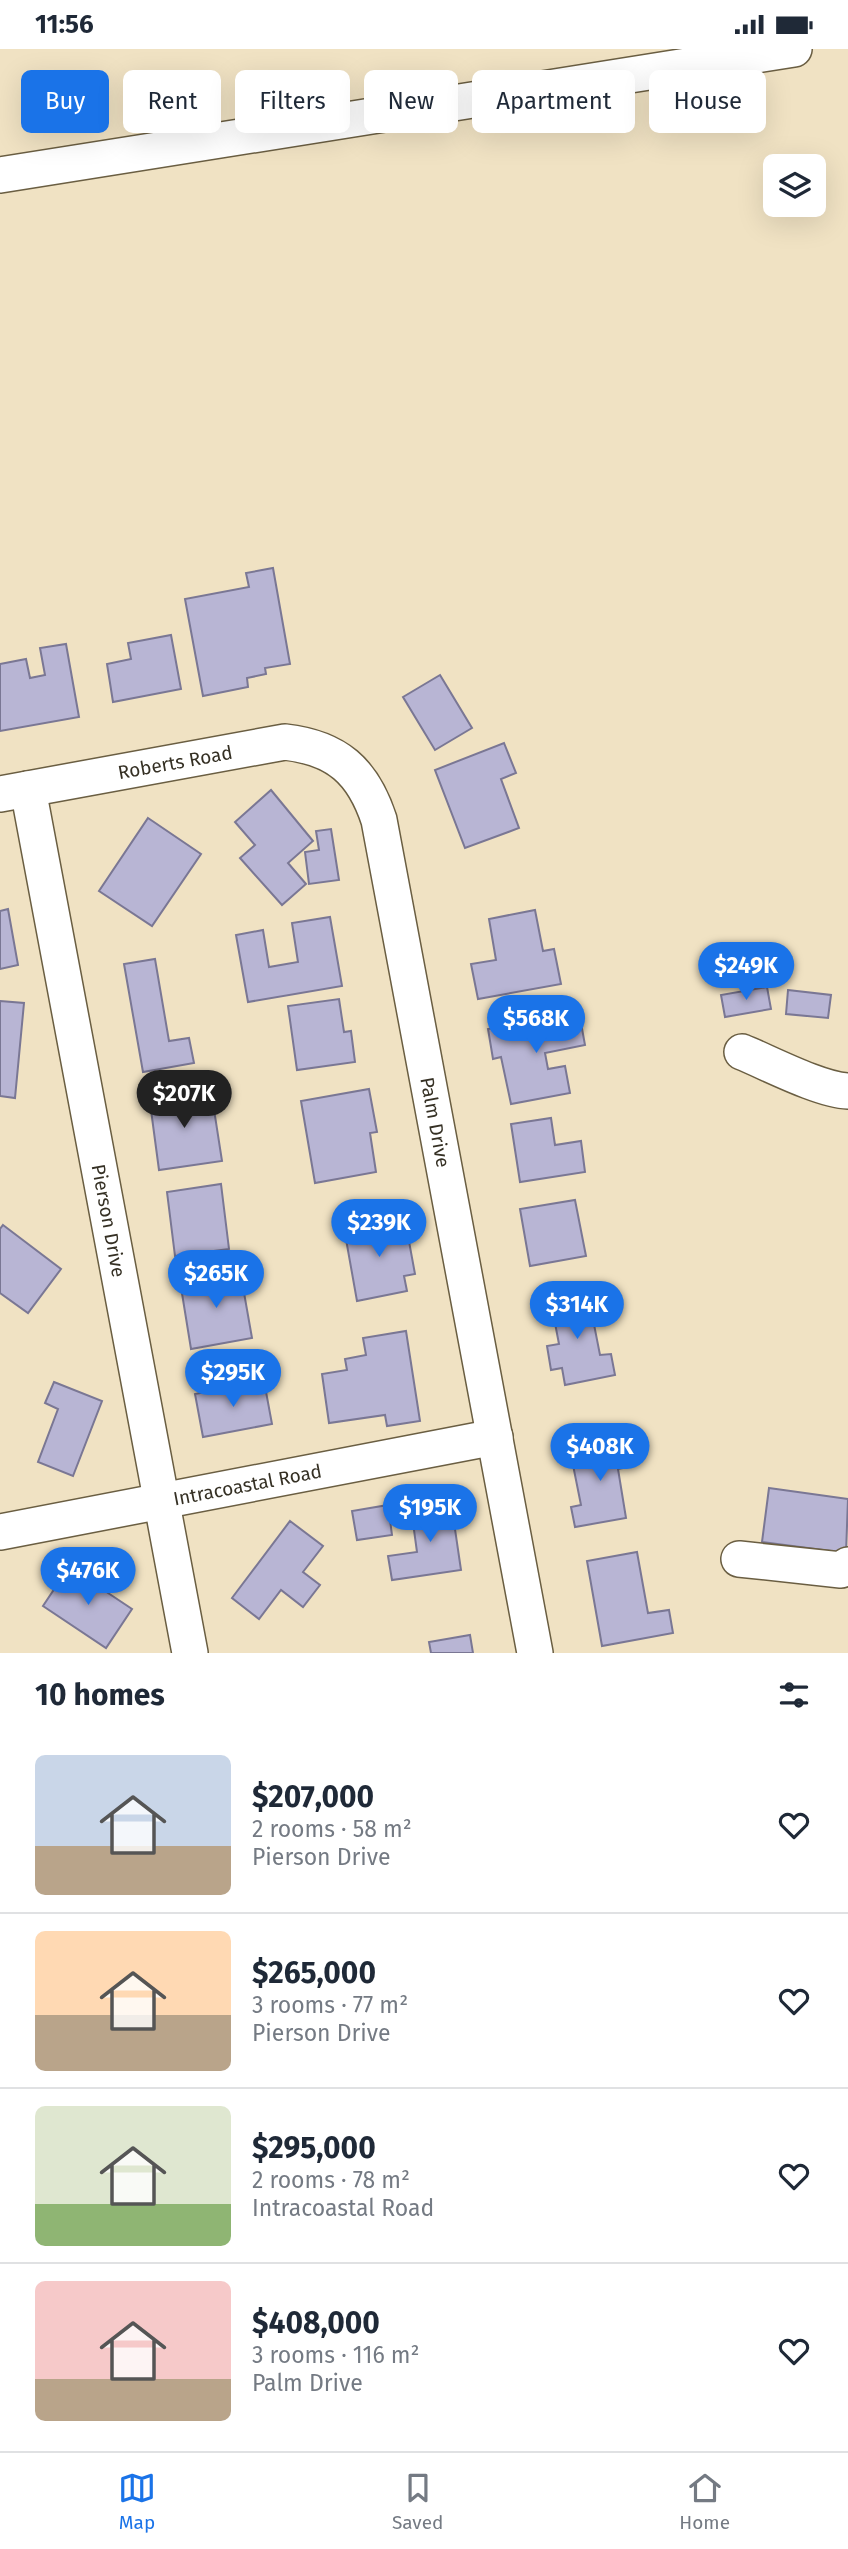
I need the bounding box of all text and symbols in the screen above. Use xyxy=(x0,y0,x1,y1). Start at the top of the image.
text: 11:56 xyxy=(35,9,94,40)
chip: Buy xyxy=(21,70,109,133)
chip: Rent xyxy=(123,70,221,133)
chip: Filters xyxy=(235,70,350,133)
chip: New xyxy=(364,70,458,133)
chip: Apartment xyxy=(472,70,635,133)
chip: House xyxy=(649,70,766,133)
map controls xyxy=(763,154,826,217)
button: layers xyxy=(763,154,826,217)
street label: Roberts Road xyxy=(116,741,234,784)
pin: $249K xyxy=(697,943,795,1002)
text: $249K xyxy=(714,951,778,979)
pin: $568K xyxy=(487,995,585,1055)
text: $568K xyxy=(503,1004,569,1032)
pin: $207K xyxy=(135,1070,233,1130)
street label: Palm Drive xyxy=(415,1075,455,1169)
text: $207K xyxy=(153,1079,215,1107)
street label: Pierson Drive xyxy=(87,1162,130,1279)
pin: $239K xyxy=(330,1199,428,1259)
text: $239K xyxy=(347,1208,411,1236)
pin: $265K xyxy=(167,1251,265,1310)
text: $265K xyxy=(184,1259,248,1287)
pin: $314K xyxy=(528,1281,626,1341)
text: $314K xyxy=(546,1290,608,1318)
pin: $295K xyxy=(184,1349,282,1409)
text: $295K xyxy=(201,1358,265,1386)
pin: $408K xyxy=(551,1423,649,1483)
text: $408K xyxy=(567,1432,634,1460)
street label: Intracoastal Road xyxy=(171,1460,324,1510)
pin: $195K xyxy=(381,1485,479,1544)
text: $195K xyxy=(399,1493,461,1521)
pin: $476K xyxy=(39,1547,137,1607)
text: $476K xyxy=(57,1556,119,1584)
icon: filters xyxy=(775,1676,813,1714)
text: 10 homes xyxy=(35,1677,165,1713)
text: $207,000 xyxy=(252,1779,374,1815)
icon: home xyxy=(91,1783,175,1867)
icon: heart xyxy=(775,1806,813,1844)
text: 2 rooms · 58 m² xyxy=(252,1815,412,1843)
text: Pierson Drive xyxy=(252,1843,391,1871)
text: $265,000 xyxy=(252,1955,376,1991)
icon: home xyxy=(91,1959,175,2043)
icon: heart xyxy=(775,1982,813,2020)
text: 3 rooms · 77 m² xyxy=(252,1991,408,2019)
text: Pierson Drive xyxy=(252,2019,391,2047)
text: $295,000 xyxy=(252,2130,376,2166)
icon: home xyxy=(91,2134,175,2218)
icon: heart xyxy=(775,2157,813,2195)
text: 2 rooms · 78 m² xyxy=(252,2166,410,2194)
text: Intracoastal Road xyxy=(252,2194,434,2222)
text: $408,000 xyxy=(252,2305,380,2341)
icon: home xyxy=(91,2309,175,2393)
icon: heart xyxy=(775,2332,813,2370)
text: 3 rooms · 116 m² xyxy=(252,2341,420,2369)
text: Palm Drive xyxy=(252,2369,363,2397)
tab: Map xyxy=(118,2469,156,2534)
tab: Saved xyxy=(392,2469,443,2534)
tab: Home xyxy=(679,2469,730,2534)

